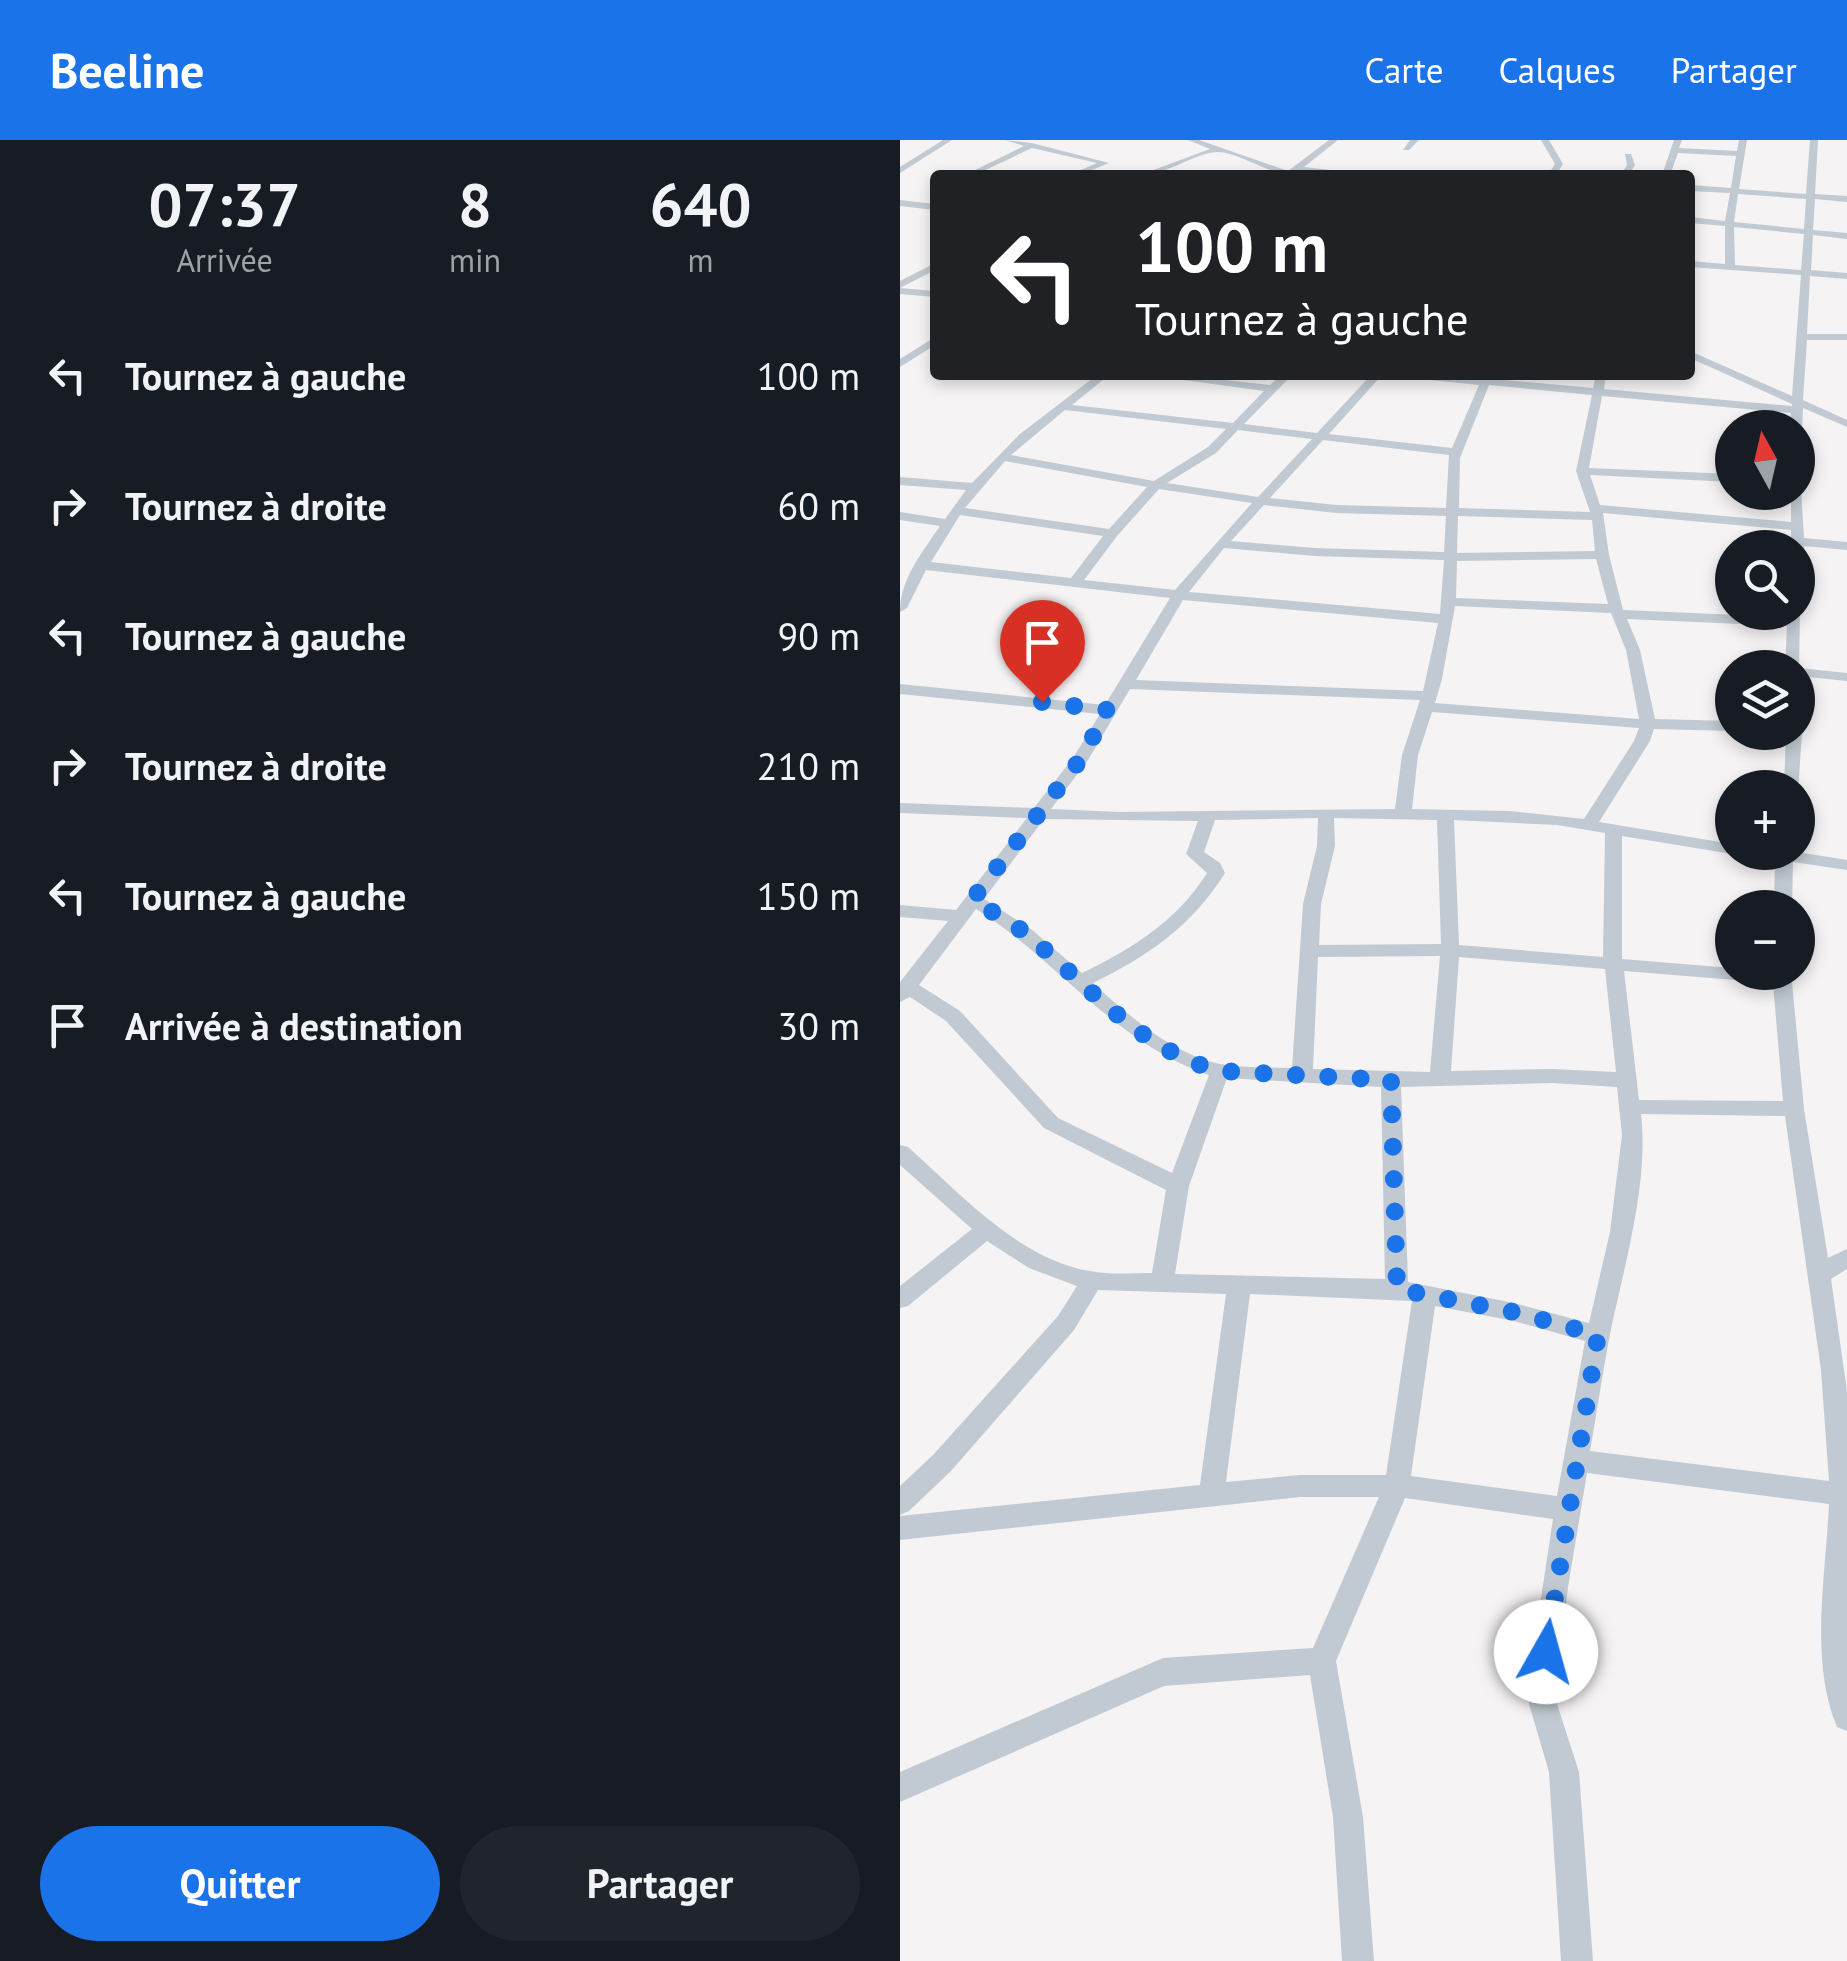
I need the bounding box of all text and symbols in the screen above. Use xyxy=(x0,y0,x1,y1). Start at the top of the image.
text: Beeline xyxy=(50,39,204,101)
text: Carte xyxy=(1365,47,1443,93)
text: Calques xyxy=(1498,47,1616,93)
text: Partager xyxy=(1671,47,1797,93)
text: 07:37 xyxy=(148,165,301,243)
text: 8 xyxy=(458,165,492,243)
text: 640 xyxy=(650,165,752,243)
text: 100 m xyxy=(1135,201,1328,291)
icon: left xyxy=(970,210,1100,340)
text: Arrivée xyxy=(176,239,273,281)
text: min xyxy=(449,239,501,281)
text: m xyxy=(688,239,714,281)
text: Tournez à gauche xyxy=(1135,289,1469,347)
icon: left xyxy=(40,348,95,403)
text: Tournez à gauche xyxy=(125,351,406,400)
text: 100 m xyxy=(757,351,860,400)
north arrow xyxy=(1715,410,1815,510)
map controls xyxy=(1715,410,1815,990)
icon: right xyxy=(40,478,95,533)
text: Tournez à droite xyxy=(125,481,387,530)
text: 60 m xyxy=(778,481,860,530)
button: search xyxy=(1715,530,1815,630)
pin xyxy=(1000,600,1085,703)
icon: left xyxy=(40,608,95,663)
text: Tournez à gauche xyxy=(125,611,406,660)
text: 90 m xyxy=(778,611,860,660)
icon: arrive xyxy=(1015,615,1070,670)
button: layers xyxy=(1715,650,1815,750)
icon: right xyxy=(40,738,95,793)
text: Tournez à droite xyxy=(125,741,387,790)
text: 210 m xyxy=(757,741,860,790)
button: + xyxy=(1715,770,1815,870)
icon: left xyxy=(40,868,95,923)
text: Tournez à gauche xyxy=(125,871,406,920)
text: 150 m xyxy=(757,871,860,920)
button: − xyxy=(1715,890,1815,990)
icon: arrive xyxy=(40,998,95,1053)
text: Arrivée à destination xyxy=(125,1001,463,1050)
text: 30 m xyxy=(778,1001,860,1050)
position arrow xyxy=(1494,1600,1598,1704)
button: Quitter xyxy=(40,1826,440,1941)
button: Partager xyxy=(460,1826,860,1941)

